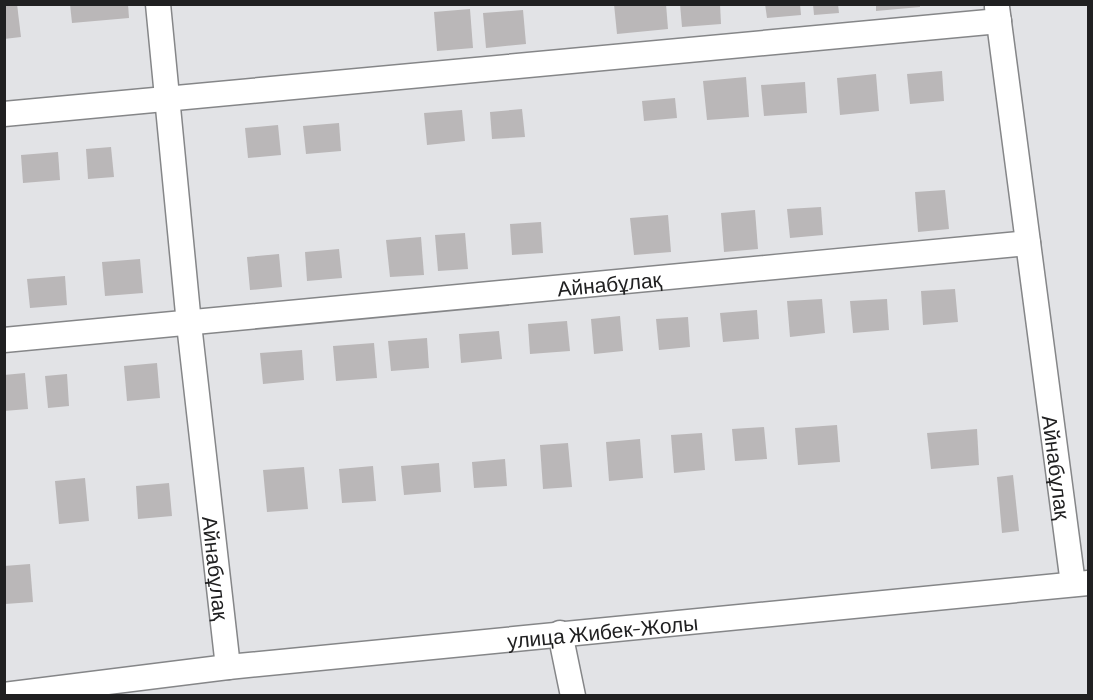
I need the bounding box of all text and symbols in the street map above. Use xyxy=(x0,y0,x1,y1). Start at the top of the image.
street label: Айнабұлақ xyxy=(556,265,663,300)
street label: Айнабұлақ xyxy=(1038,413,1077,521)
street label: Айнабұлақ xyxy=(198,514,235,622)
street label: улица Жибек-Жолы xyxy=(506,609,699,652)

